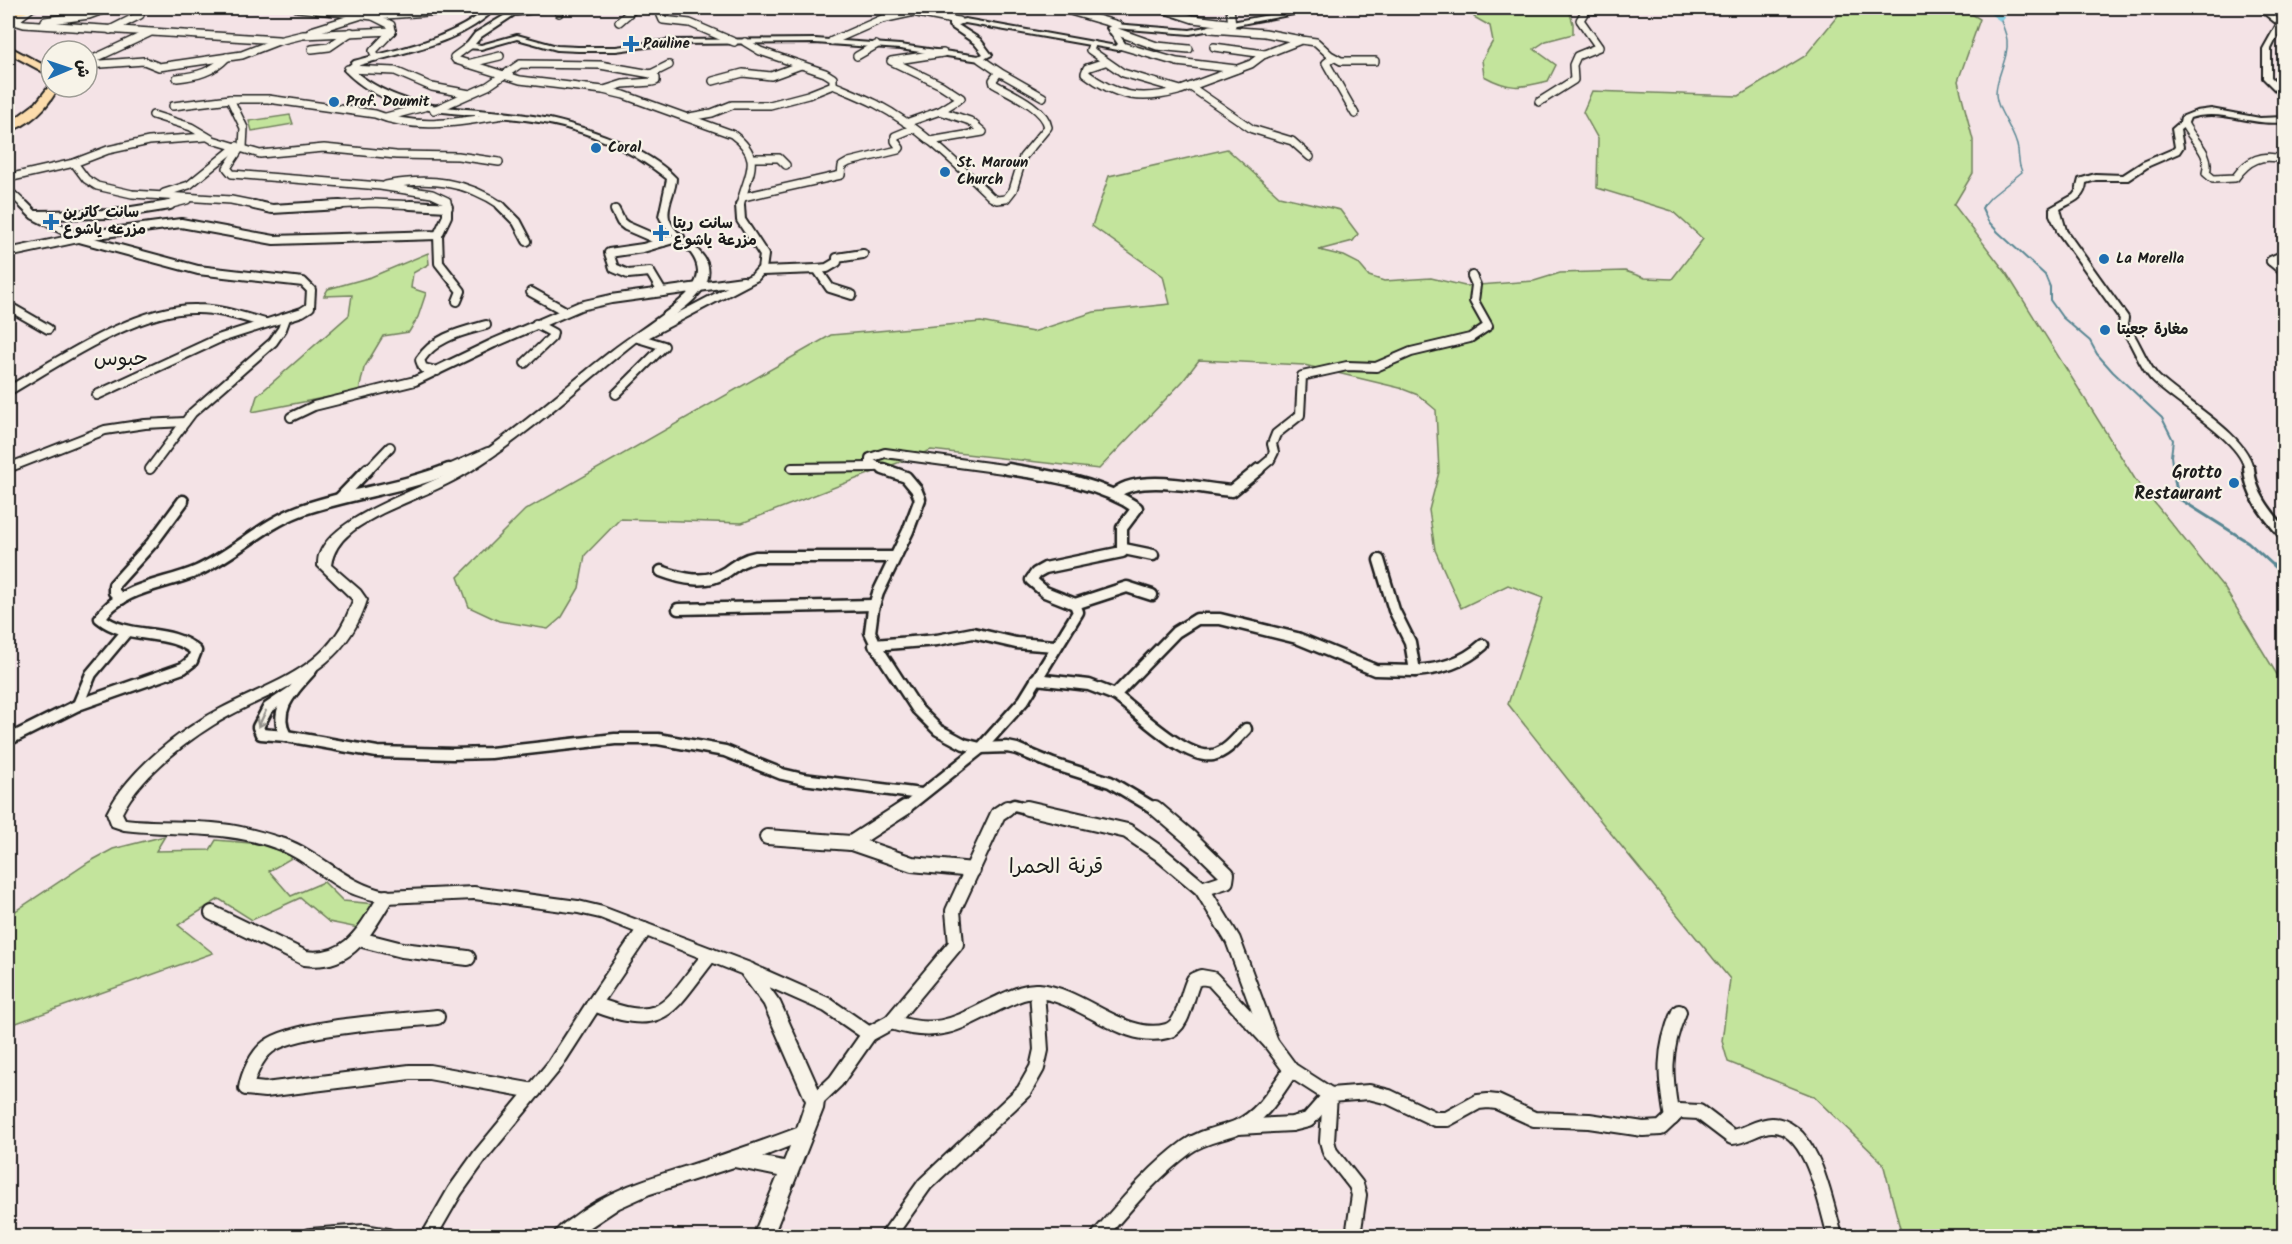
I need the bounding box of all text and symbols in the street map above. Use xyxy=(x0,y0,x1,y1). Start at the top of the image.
place label: Pauline xyxy=(643,32,690,56)
marker: Pauline xyxy=(624,37,638,51)
north arrow xyxy=(39,39,99,99)
text: ش xyxy=(70,59,95,78)
place label: Prof. Doumit xyxy=(346,90,430,114)
marker: Prof. Doumit xyxy=(327,95,341,109)
place label: Coral xyxy=(608,136,641,160)
marker: Coral xyxy=(589,141,603,155)
place label: St. Maroun Church xyxy=(957,151,1028,192)
marker: St. Maroun Church xyxy=(938,165,952,179)
place label: سانت كاترين مزرعه ياشوع xyxy=(63,201,146,242)
place label: سانت ريتا مزرعة ياشوع xyxy=(673,212,757,253)
marker: سانت كاترين مزرعه ياشوع xyxy=(44,215,58,229)
marker: سانت ريتا مزرعة ياشوع xyxy=(654,226,668,240)
place label: La Morella xyxy=(2116,247,2185,271)
marker: La Morella xyxy=(2097,252,2111,266)
place label: مغارة جعيتا xyxy=(2117,318,2189,342)
marker: مغارة جعيتا xyxy=(2098,323,2112,337)
district label: حبوس xyxy=(94,343,148,376)
place label: Grotto Restaurant xyxy=(2134,459,2223,509)
marker: Grotto Restaurant xyxy=(2227,476,2241,490)
one-way arrow xyxy=(256,710,268,728)
district label: قرنة الحمرا xyxy=(1009,851,1103,884)

